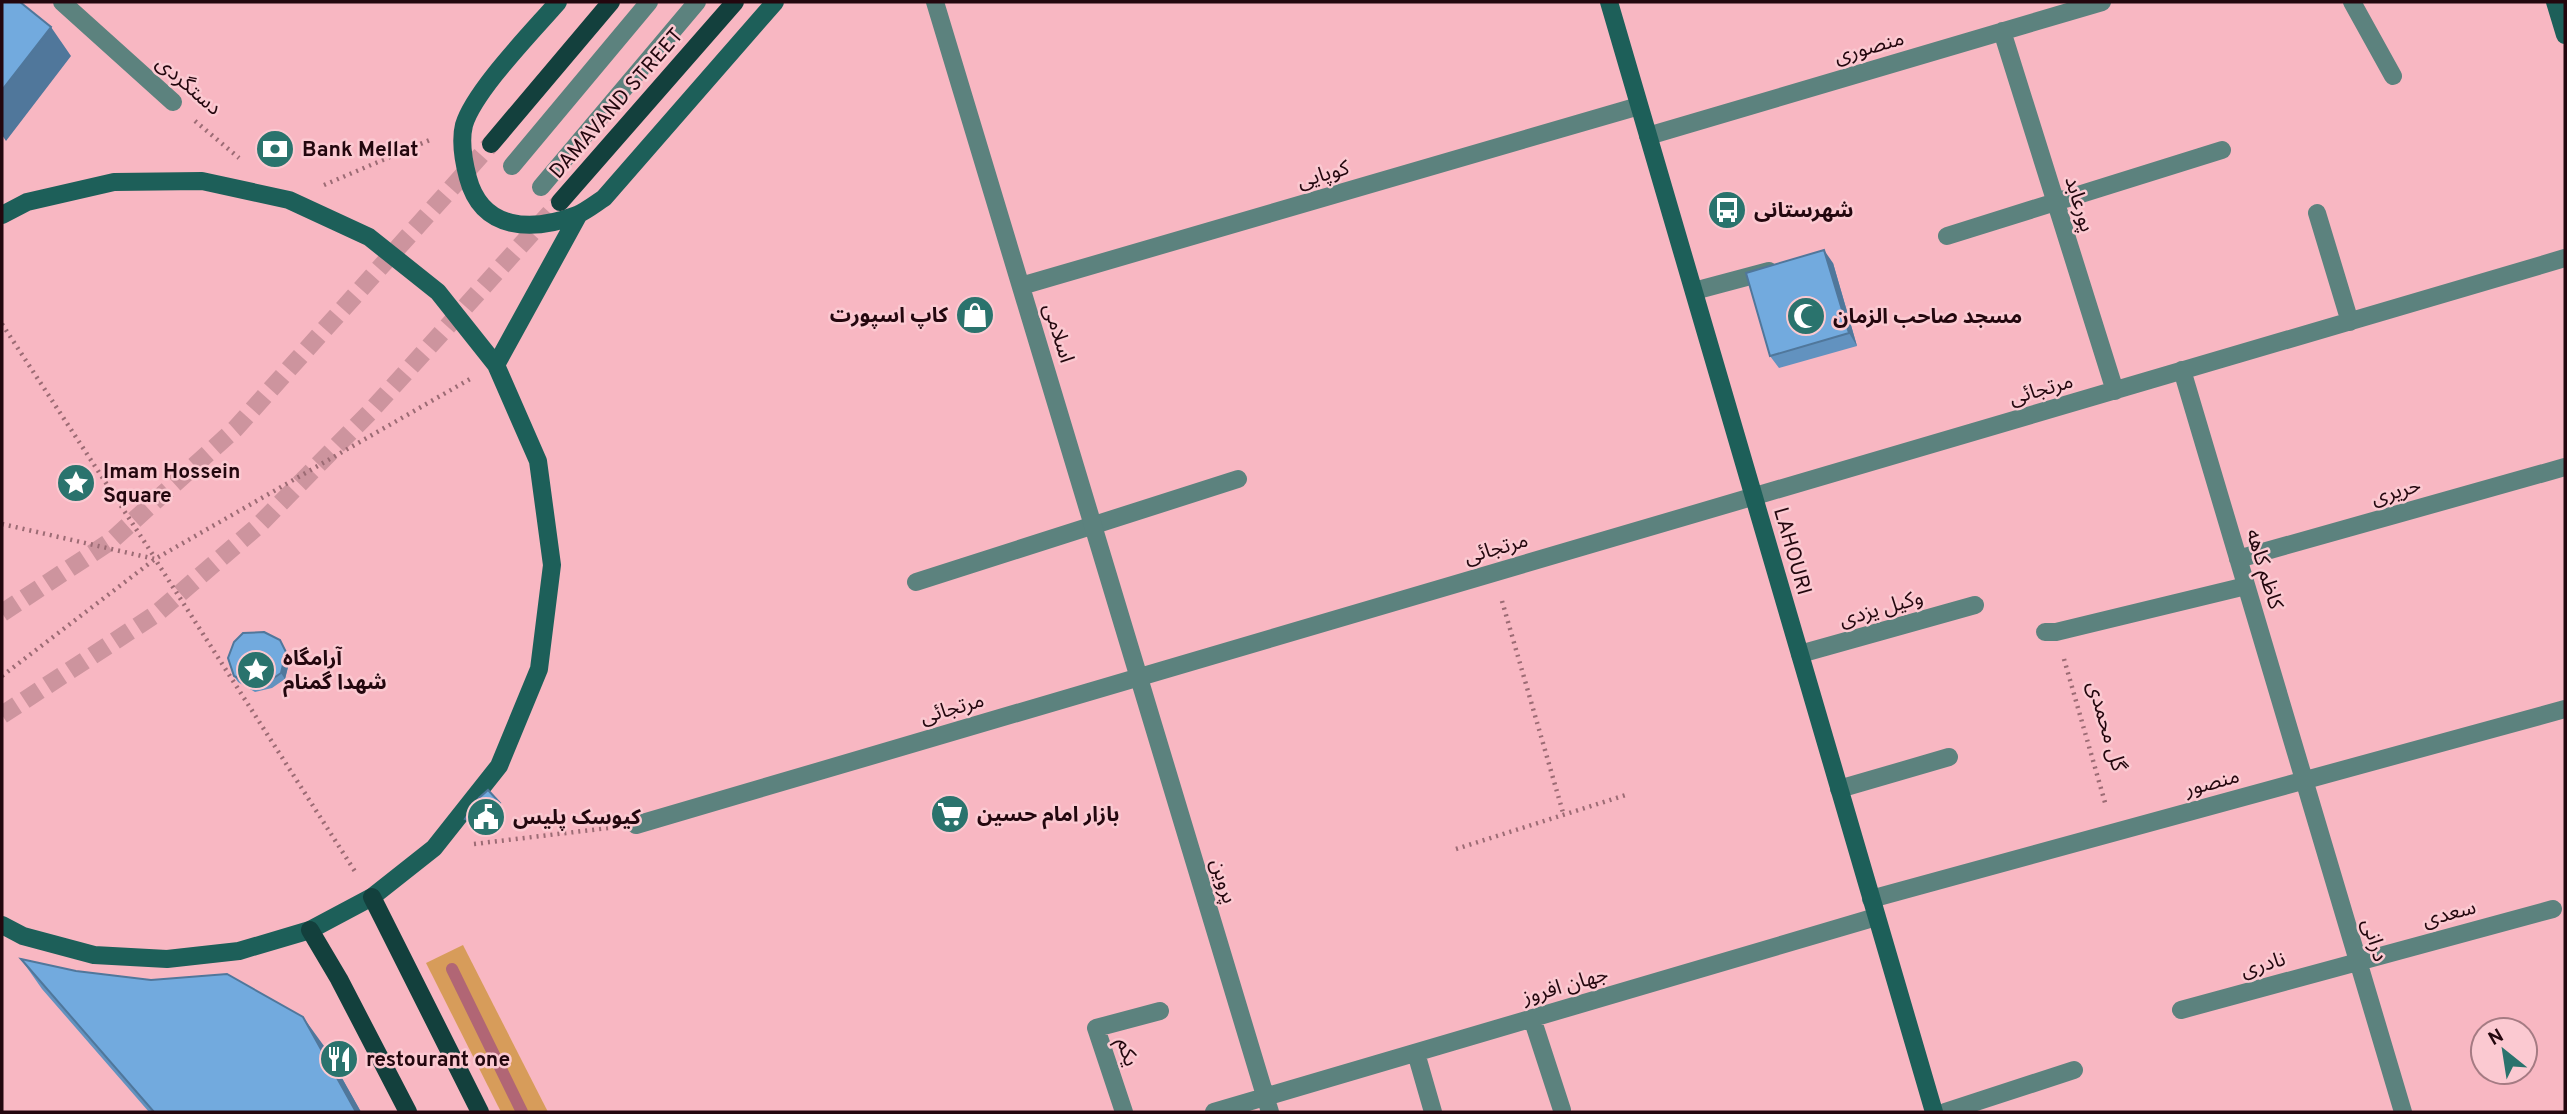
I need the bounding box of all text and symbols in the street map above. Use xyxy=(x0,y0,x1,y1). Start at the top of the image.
street label: DAMAVAND STREET xyxy=(544,23,690,185)
street label: منصوری xyxy=(1831,26,1908,71)
street label: دستگردی xyxy=(149,50,227,122)
bank icon: Bank Mellat xyxy=(254,128,296,170)
place label: Bank Mellat xyxy=(302,137,418,164)
street label: کوپایی xyxy=(1294,155,1353,196)
street label: پورعابد xyxy=(2057,173,2100,236)
bus stop icon: شهرستانی xyxy=(1706,189,1748,231)
place label: شهرستانی xyxy=(1754,198,1853,225)
shop icon: کاپ اسپورت xyxy=(954,294,996,336)
mosque icon: مسجد صاحب الزمان xyxy=(1785,295,1827,337)
street label: اسلامی xyxy=(1036,301,1079,366)
place label: کاپ اسپورت xyxy=(830,303,948,330)
place label: مسجد صاحب الزمان xyxy=(1833,304,2022,331)
street label: مرتجائی xyxy=(2006,368,2077,412)
place label: Imam Hossein Square xyxy=(103,459,240,510)
place icon: Imam Hossein Square xyxy=(55,462,97,504)
street label: حریری xyxy=(2368,472,2424,512)
street label: LAHOURI xyxy=(1766,504,1817,599)
street label: کاظم کاهه xyxy=(2239,526,2289,613)
street label: مرتجائی xyxy=(1461,527,1532,571)
street label: وکیل یزدی xyxy=(1836,585,1927,634)
place label: آرامگاه شهدا گمنام xyxy=(283,646,387,698)
place icon: آرامگاه شهدا گمنام xyxy=(235,649,277,691)
street label: گل محمدی xyxy=(2080,678,2131,775)
street label: مرتجائی xyxy=(917,687,988,731)
street label: منصور xyxy=(2181,763,2243,804)
supermarket icon: بازار امام حسین xyxy=(929,793,971,835)
public building icon: کیوسک پلیس xyxy=(465,796,507,838)
place label: بازار امام حسین xyxy=(977,802,1119,830)
place label: کیوسک پلیس xyxy=(513,805,641,832)
street label: پروین xyxy=(1203,856,1242,907)
street label: سعدی xyxy=(2420,894,2479,935)
street label: درانی xyxy=(2354,916,2393,965)
street label: نادری xyxy=(2238,946,2289,985)
street label: جهان افروز xyxy=(1518,961,1612,1012)
north arrow xyxy=(2469,1016,2539,1086)
text: N xyxy=(2485,1024,2508,1052)
street label: یکم xyxy=(1109,1035,1144,1070)
restaurant icon: restourant one xyxy=(318,1038,360,1080)
place label: restourant one xyxy=(366,1047,510,1074)

